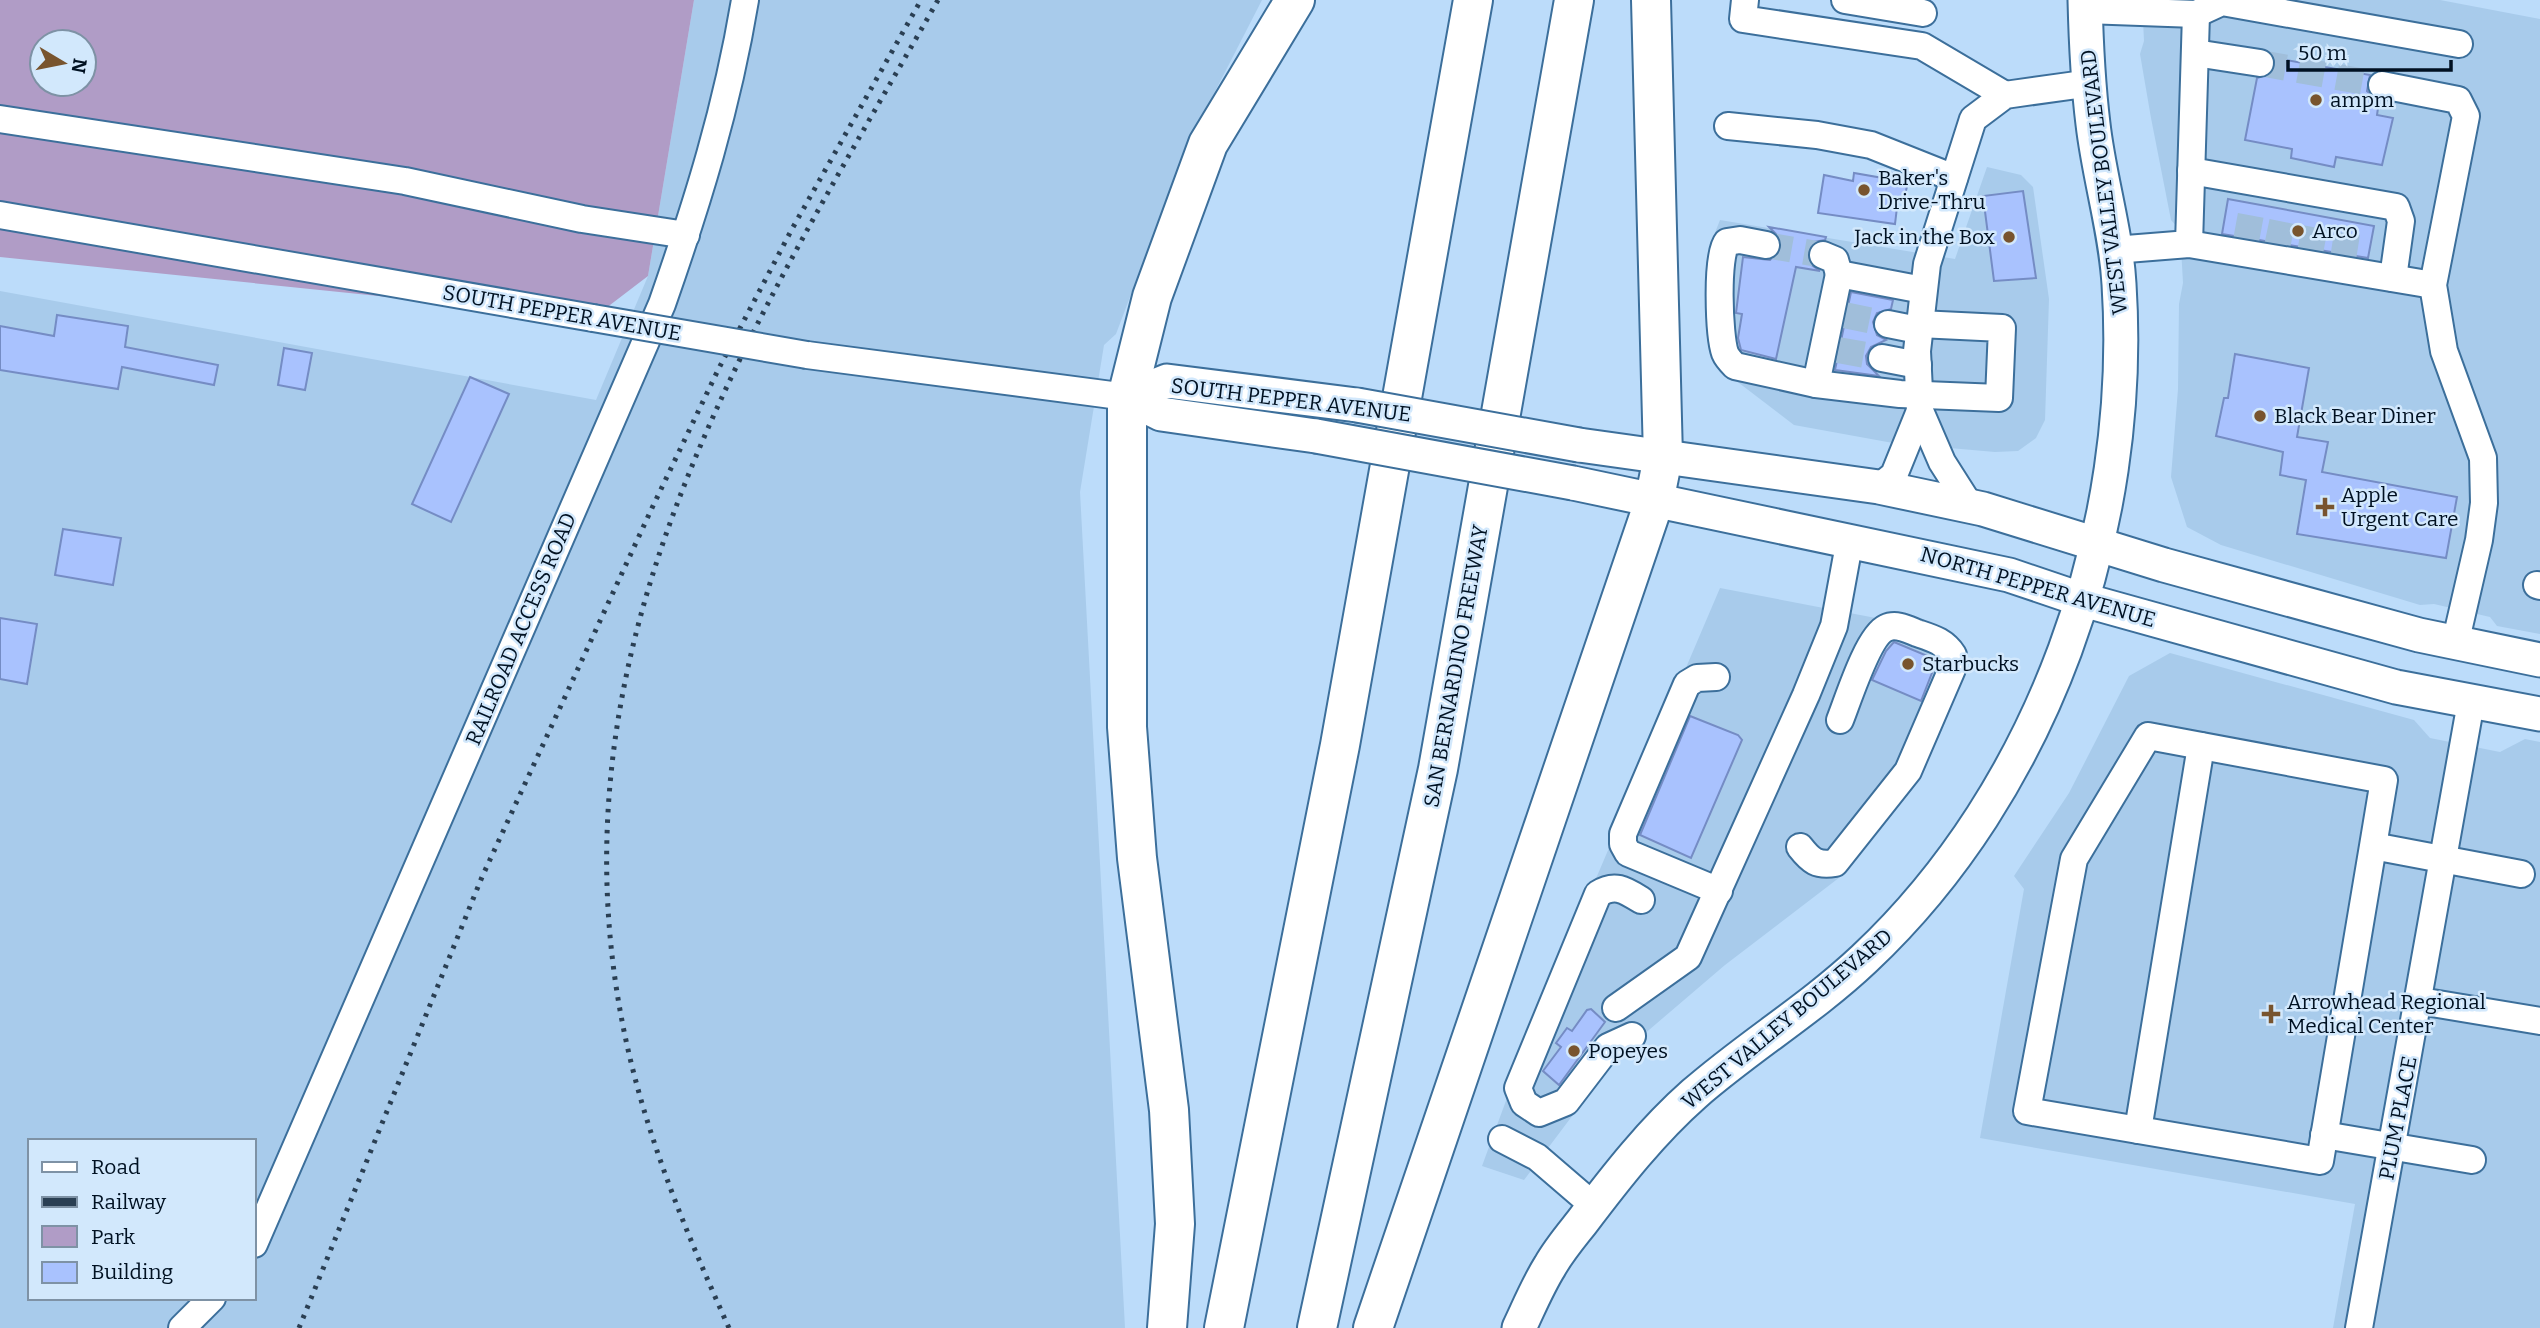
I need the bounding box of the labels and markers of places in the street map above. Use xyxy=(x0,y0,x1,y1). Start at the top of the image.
place label: ampm xyxy=(2330,87,2394,113)
marker: ampm xyxy=(2308,92,2324,108)
place label: Baker's Drive-Thru xyxy=(1878,165,1985,215)
marker: Baker's Drive-Thru xyxy=(1856,182,1872,198)
place label: Arco xyxy=(2312,218,2358,244)
marker: Arco xyxy=(2290,223,2306,239)
place label: Jack in the Box xyxy=(1853,224,1995,250)
marker: Jack in the Box xyxy=(2001,229,2017,245)
place label: Black Bear Diner xyxy=(2274,403,2436,429)
marker: Black Bear Diner xyxy=(2252,408,2268,424)
place label: Apple Urgent Care xyxy=(2341,482,2459,532)
marker: Apple Urgent Care xyxy=(2315,497,2335,517)
place label: Starbucks xyxy=(1922,651,2019,677)
marker: Starbucks xyxy=(1900,656,1916,672)
place label: Arrowhead Regional Medical Center xyxy=(2287,989,2486,1039)
marker: Arrowhead Regional Medical Center xyxy=(2261,1004,2281,1024)
place label: Popeyes xyxy=(1588,1038,1668,1064)
marker: Popeyes xyxy=(1566,1043,1582,1059)

